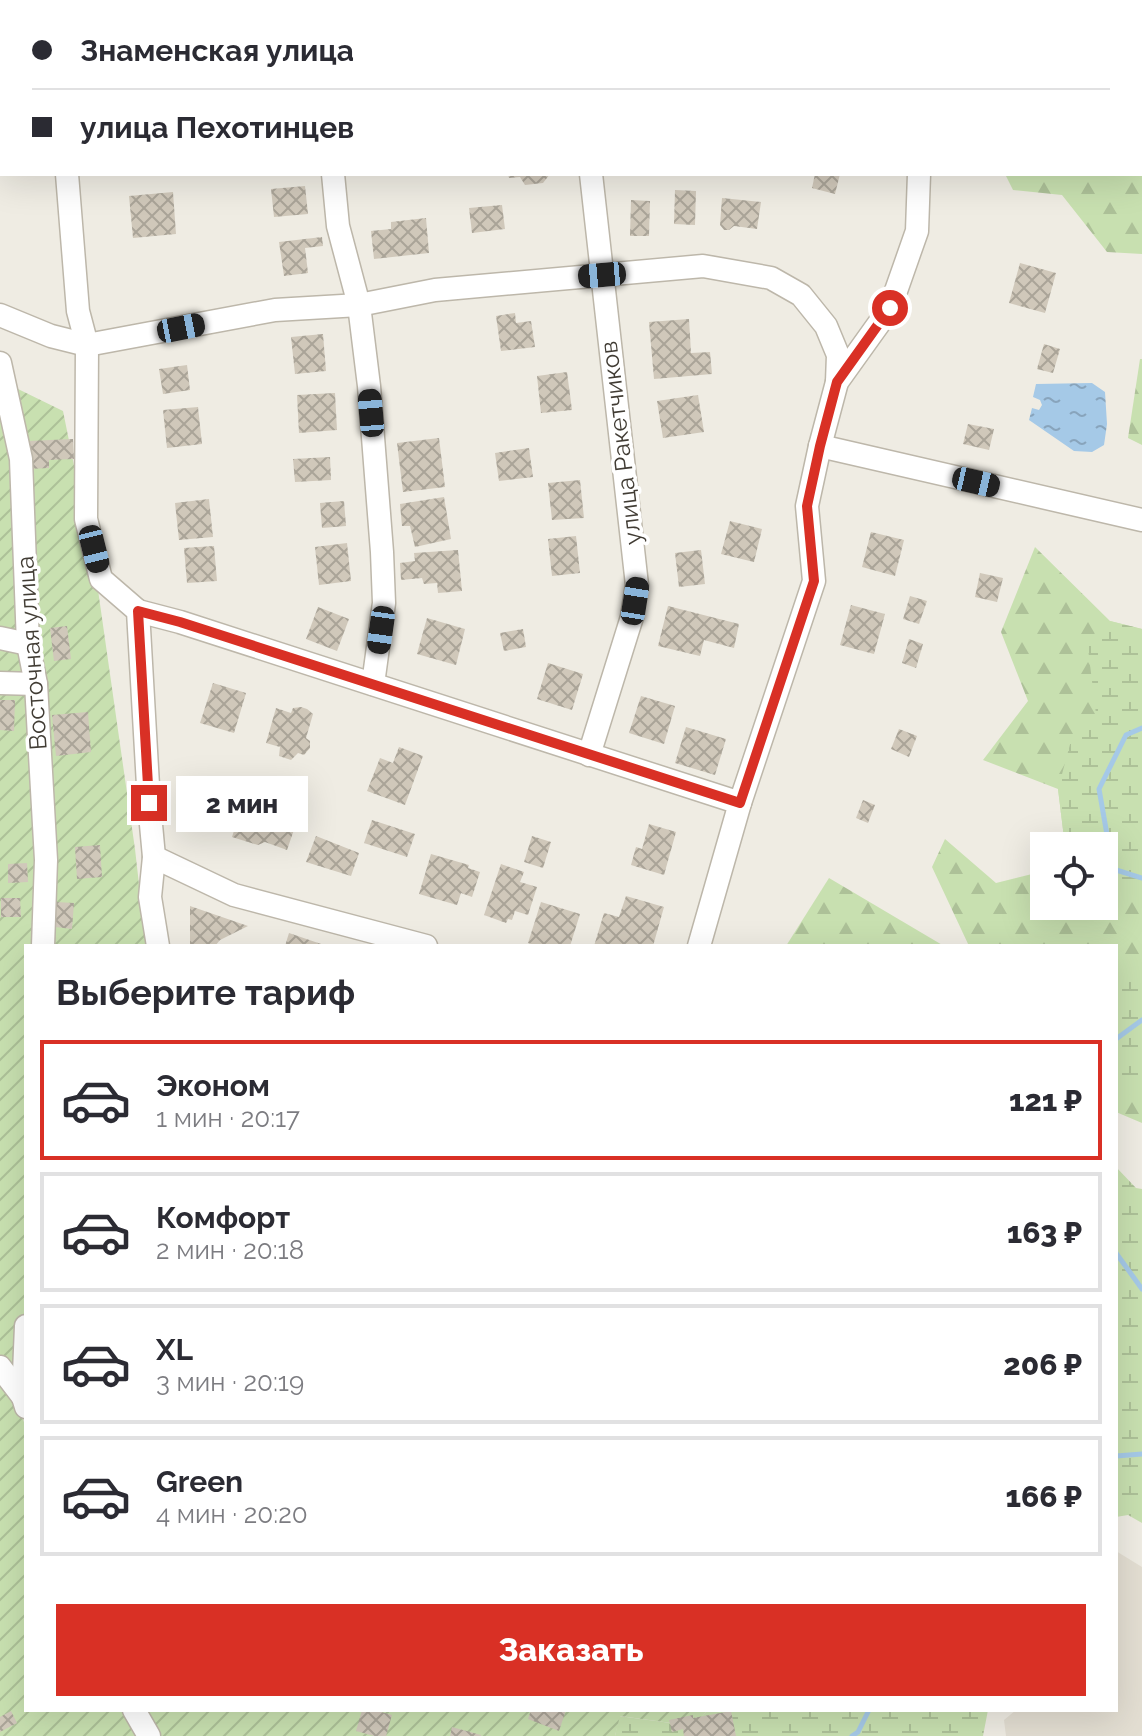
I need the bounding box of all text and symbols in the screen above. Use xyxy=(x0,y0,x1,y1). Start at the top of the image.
text: Знаменская улица xyxy=(80,33,354,68)
text: улица Пехотинцев xyxy=(80,110,354,145)
car xyxy=(577,261,627,289)
route start xyxy=(872,290,908,326)
car xyxy=(155,312,207,344)
street label: улица Ракетчиков xyxy=(594,340,647,546)
car xyxy=(357,388,385,438)
car xyxy=(950,465,1002,499)
car xyxy=(77,523,111,575)
street label: Восточная улица xyxy=(10,555,53,751)
car xyxy=(619,575,651,627)
car xyxy=(366,605,396,655)
callout: 2 мин xyxy=(177,775,309,831)
route end xyxy=(131,785,167,821)
text: 2 мин xyxy=(206,789,278,819)
map controls xyxy=(1030,832,1118,920)
button: locate xyxy=(1030,832,1118,920)
text: Выберите тариф xyxy=(56,971,355,1013)
icon: car xyxy=(60,1064,132,1136)
text: Эконом xyxy=(156,1068,270,1103)
text: 121 ₽ xyxy=(1009,1083,1082,1118)
text: 1 мин · 20:17 xyxy=(156,1103,300,1133)
icon: car xyxy=(60,1196,132,1268)
text: Комфорт xyxy=(156,1200,290,1235)
text: 163 ₽ xyxy=(1007,1215,1082,1250)
text: 2 мин · 20:18 xyxy=(156,1235,304,1265)
icon: car xyxy=(60,1328,132,1400)
text: XL xyxy=(156,1332,193,1367)
text: 206 ₽ xyxy=(1003,1347,1082,1382)
text: 3 мин · 20:19 xyxy=(156,1367,304,1397)
icon: car xyxy=(60,1460,132,1532)
text: Green xyxy=(156,1464,243,1499)
text: 166 ₽ xyxy=(1005,1479,1082,1514)
text: 4 мин · 20:20 xyxy=(156,1499,308,1529)
button: Заказать xyxy=(56,1604,1086,1696)

